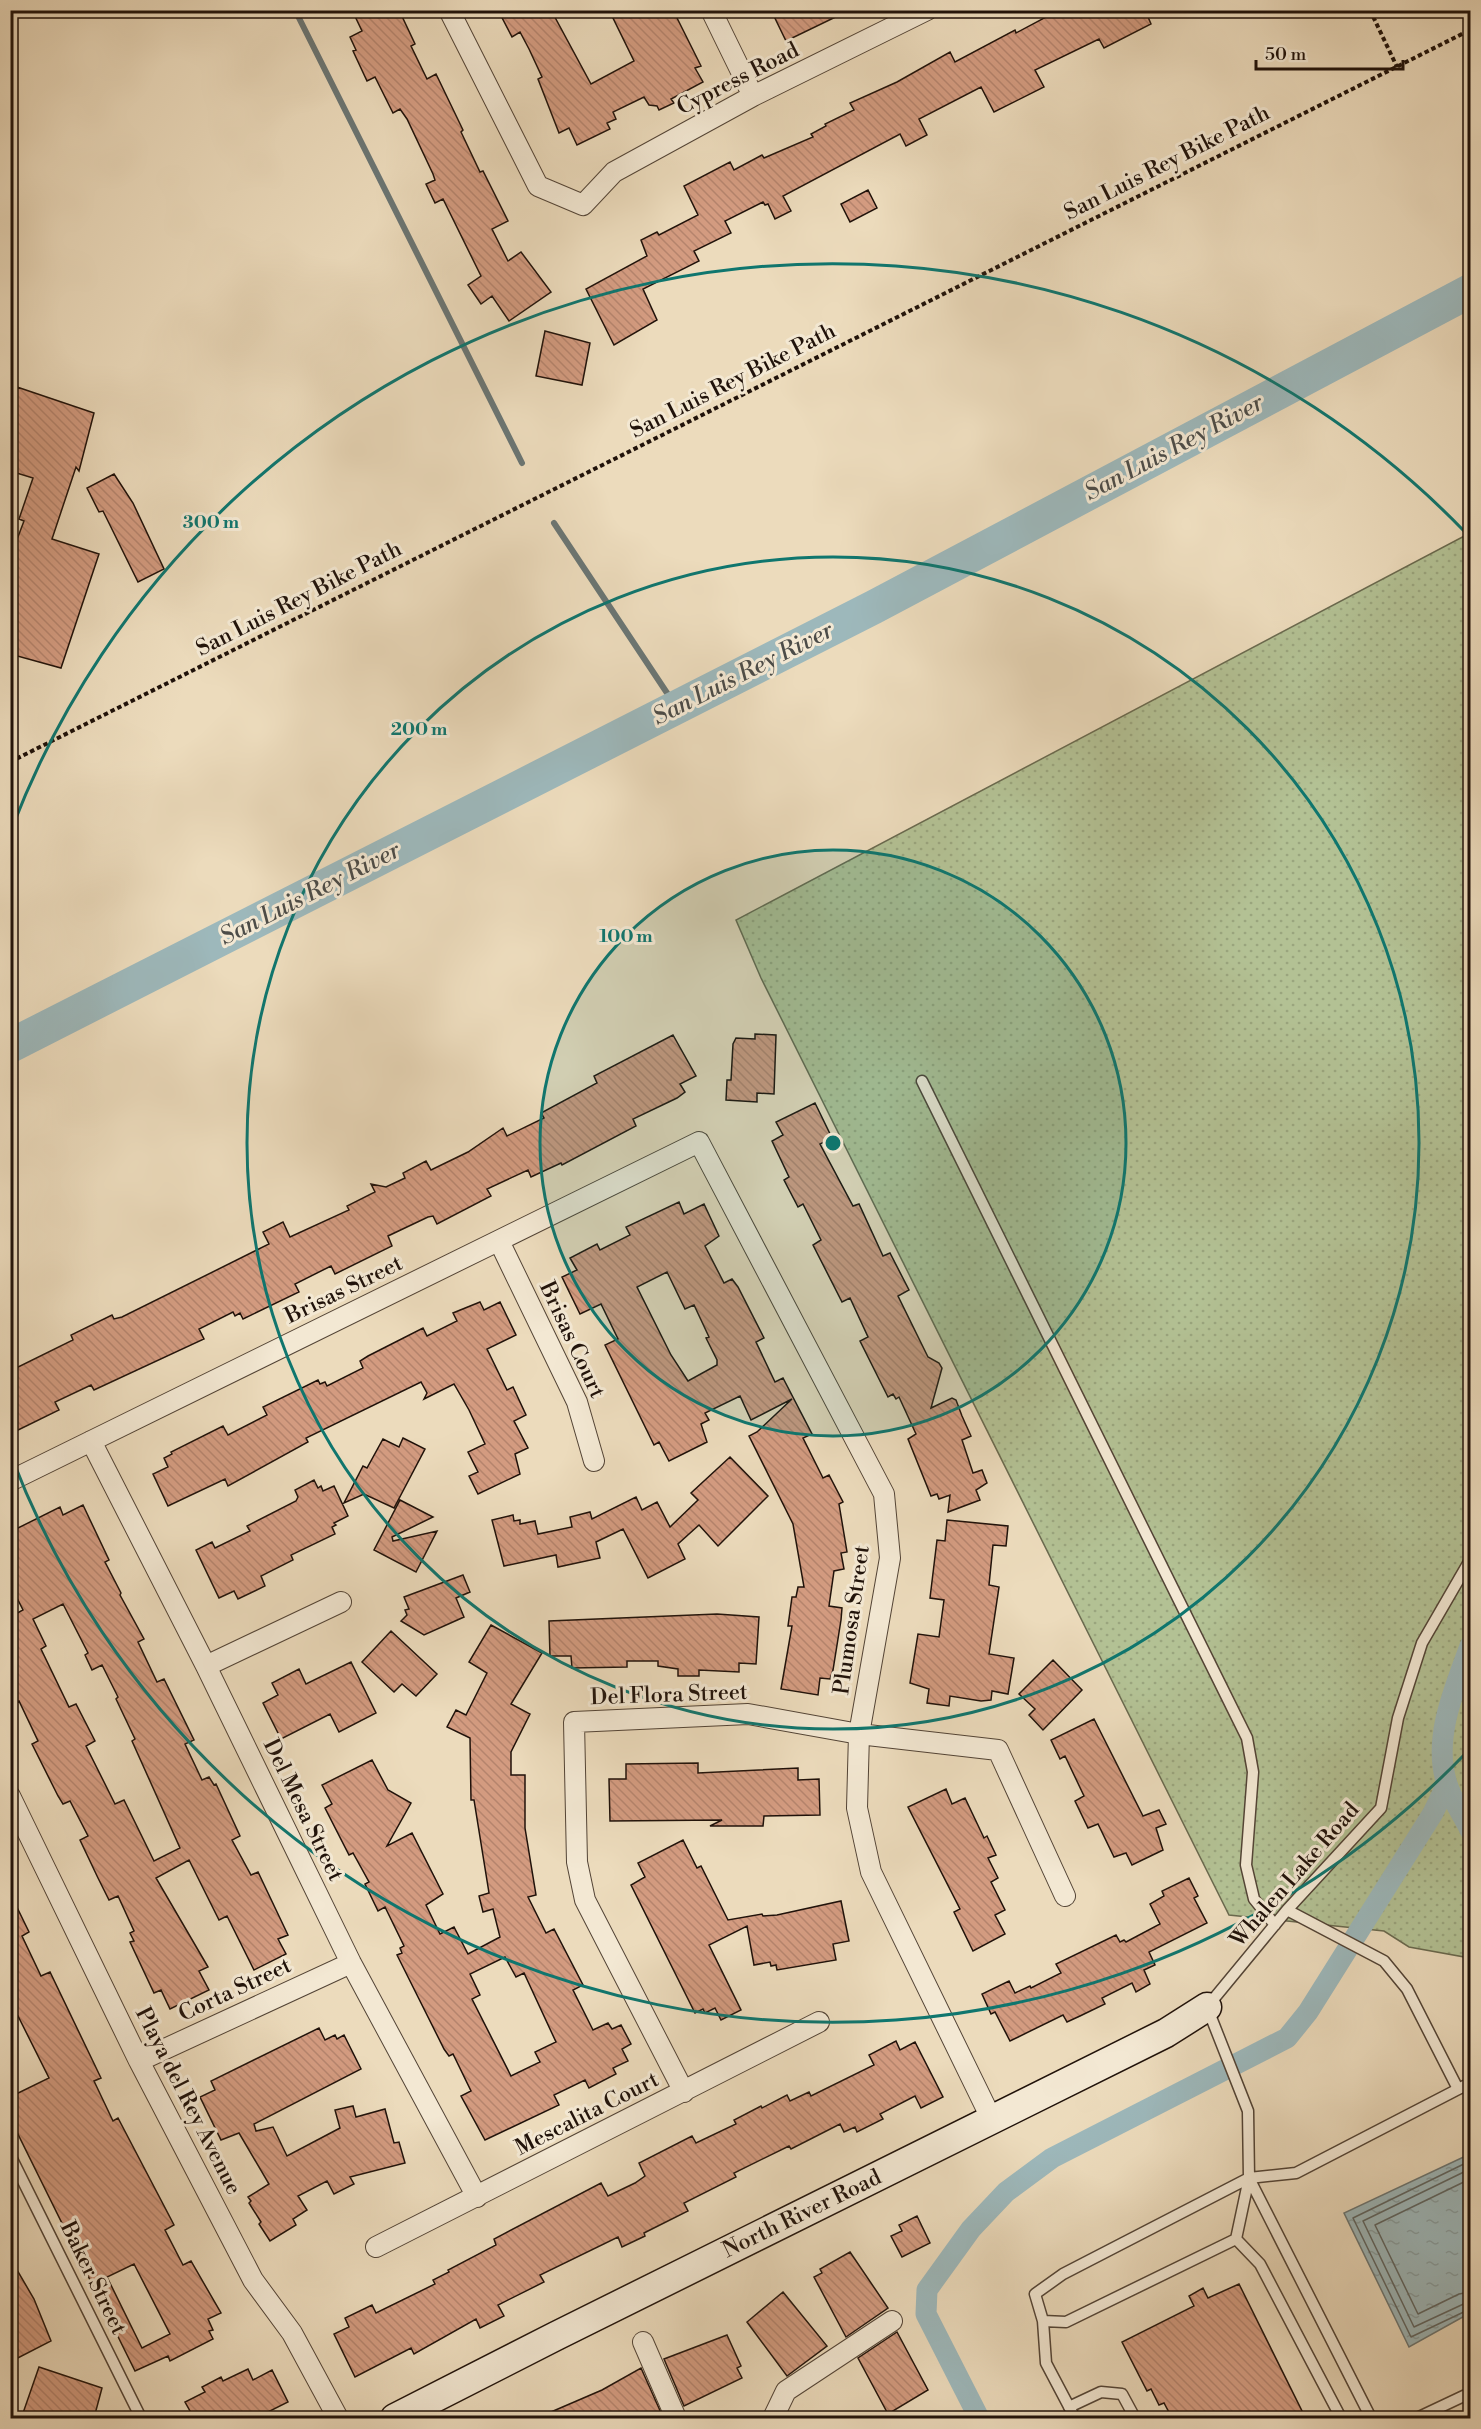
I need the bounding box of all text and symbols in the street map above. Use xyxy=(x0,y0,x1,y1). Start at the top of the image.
scale bar xyxy=(1256,33,1403,71)
street label: Cypress Road xyxy=(672,36,804,121)
text: 50 m xyxy=(1265,43,1307,66)
street label: San Luis Rey Bike Path xyxy=(1060,99,1274,227)
street label: San Luis Rey Bike Path xyxy=(626,317,840,445)
water label: San Luis Rey River xyxy=(1079,388,1270,508)
text: 300 m xyxy=(183,511,240,534)
street label: San Luis Rey Bike Path xyxy=(192,535,406,663)
water label: San Luis Rey River xyxy=(648,615,839,732)
text: 200 m xyxy=(391,718,448,741)
water label: San Luis Rey River xyxy=(215,835,406,952)
text: 100 m xyxy=(599,925,653,948)
centre of rings xyxy=(823,1133,843,1153)
street label: Brisas Street xyxy=(280,1250,407,1330)
street label: Brisas Court xyxy=(533,1276,611,1403)
street label: Plumosa Street xyxy=(828,1543,876,1697)
street label: Del Flora Street xyxy=(590,1679,748,1711)
street label: Del Mesa Street xyxy=(257,1734,349,1886)
street label: Whalen Lake Road xyxy=(1224,1797,1366,1954)
street label: Corta Street xyxy=(174,1952,296,2028)
street label: Playa del Rey Avenue xyxy=(129,2003,247,2199)
street label: Mescalita Court xyxy=(511,2066,664,2162)
street label: North River Road xyxy=(718,2164,886,2264)
street label: Baker Street xyxy=(54,2216,132,2339)

